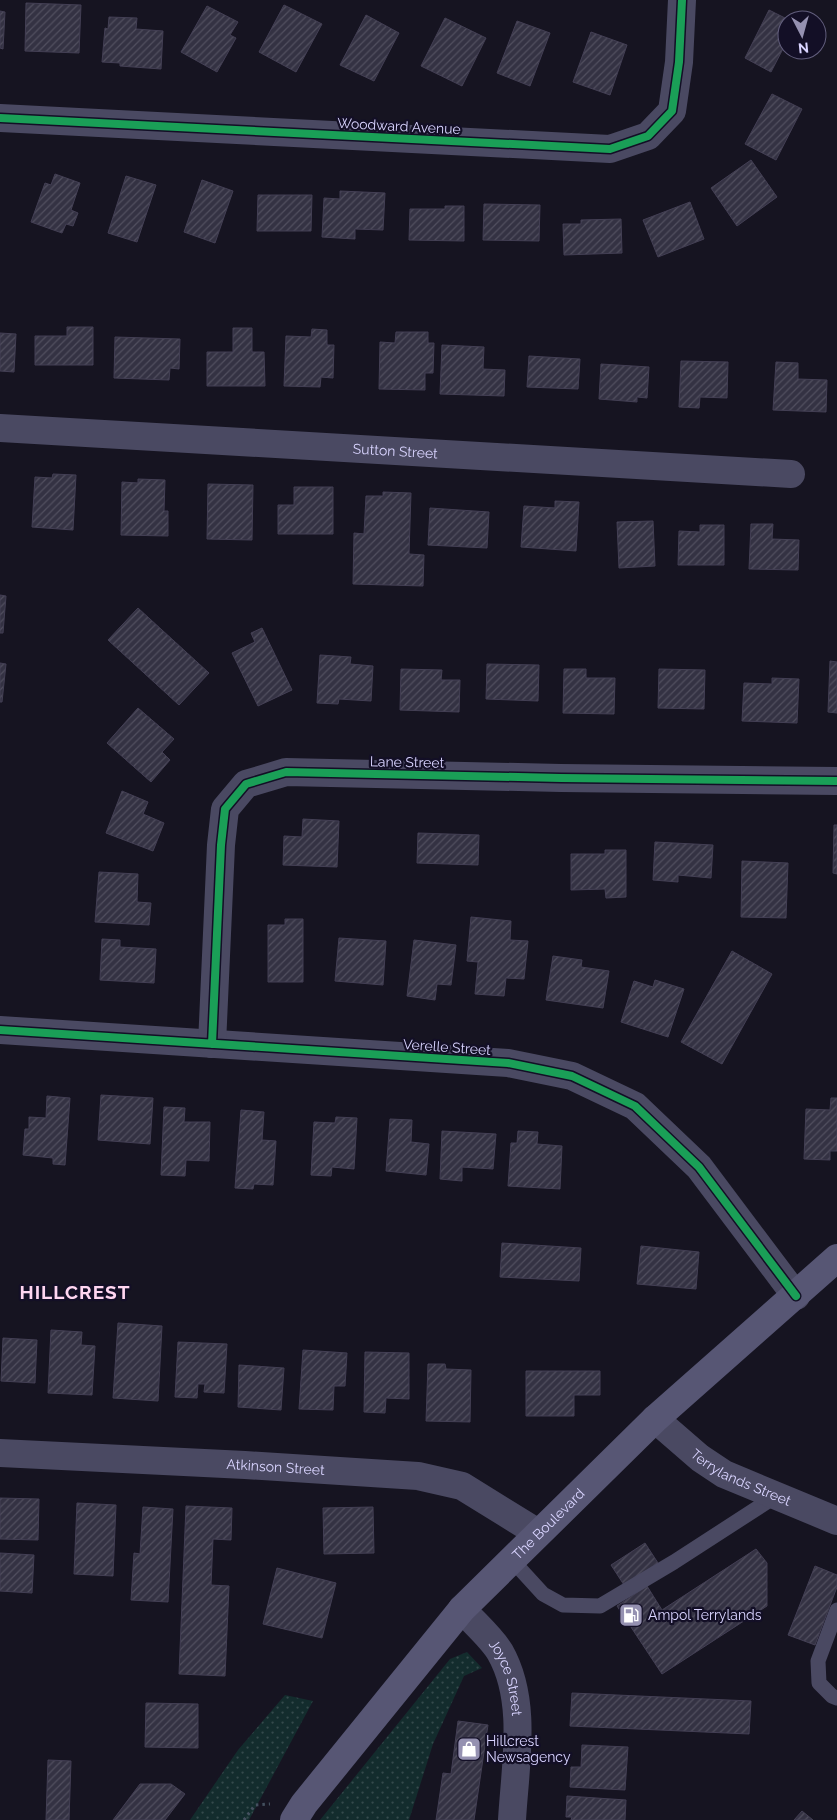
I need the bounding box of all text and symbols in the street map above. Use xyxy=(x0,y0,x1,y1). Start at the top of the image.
north arrow xyxy=(777,10,827,60)
text: N xyxy=(797,39,810,56)
street label: Woodward Avenue xyxy=(337,115,461,137)
street label: Sutton Street xyxy=(352,441,439,461)
street label: Lane Street xyxy=(370,753,445,771)
street label: Verelle Street xyxy=(403,1036,492,1058)
district label: HILLCREST xyxy=(20,1281,130,1303)
street label: Terrylands Street xyxy=(687,1446,794,1509)
street label: Atkinson Street xyxy=(226,1456,325,1478)
street label: The Boulevard xyxy=(509,1485,588,1563)
fuel station icon: Ampol Terrylands xyxy=(618,1602,644,1628)
place label: Ampol Terrylands xyxy=(648,1607,762,1623)
street label: Joyce Street xyxy=(486,1636,525,1717)
place label: Hillcrest Newsagency xyxy=(486,1733,571,1765)
shop icon: Hillcrest Newsagency xyxy=(456,1736,482,1762)

